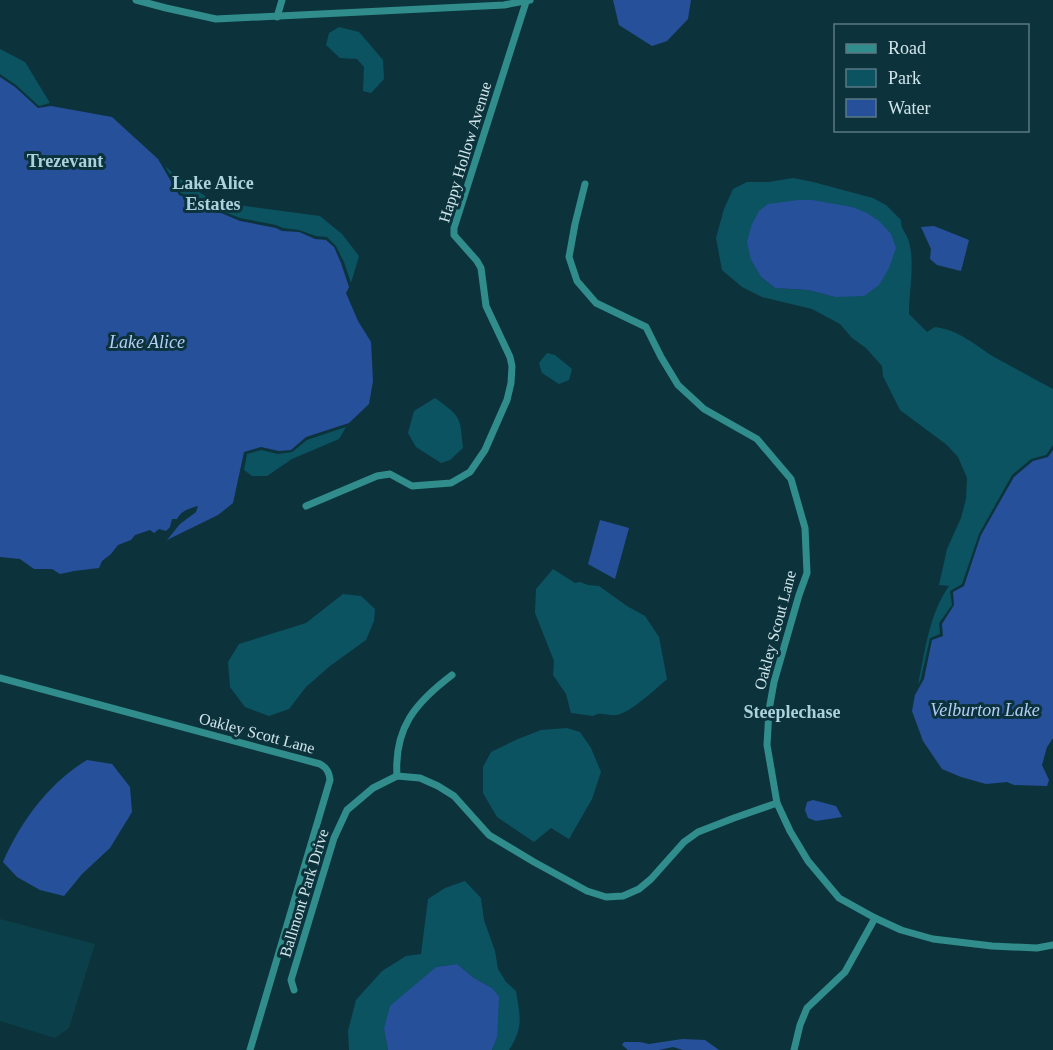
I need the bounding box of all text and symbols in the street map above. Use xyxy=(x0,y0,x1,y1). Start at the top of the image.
legend xyxy=(834,24,1029,132)
text: Road xyxy=(888,38,926,58)
text: Park xyxy=(888,68,921,88)
street label: Happy Hollow Avenue xyxy=(435,80,495,225)
text: Water xyxy=(888,98,931,118)
district label: Trezevant xyxy=(27,151,103,171)
district label: Lake Alice Estates xyxy=(172,173,254,214)
water label: Lake Alice xyxy=(108,332,185,352)
street label: Oakley Scout Lane xyxy=(751,569,800,692)
water label: Velburton Lake xyxy=(930,700,1040,720)
district label: Steeplechase xyxy=(744,702,840,722)
street label: Oakley Scott Lane xyxy=(197,709,317,758)
street label: Ballmont Park Drive xyxy=(276,827,332,959)

